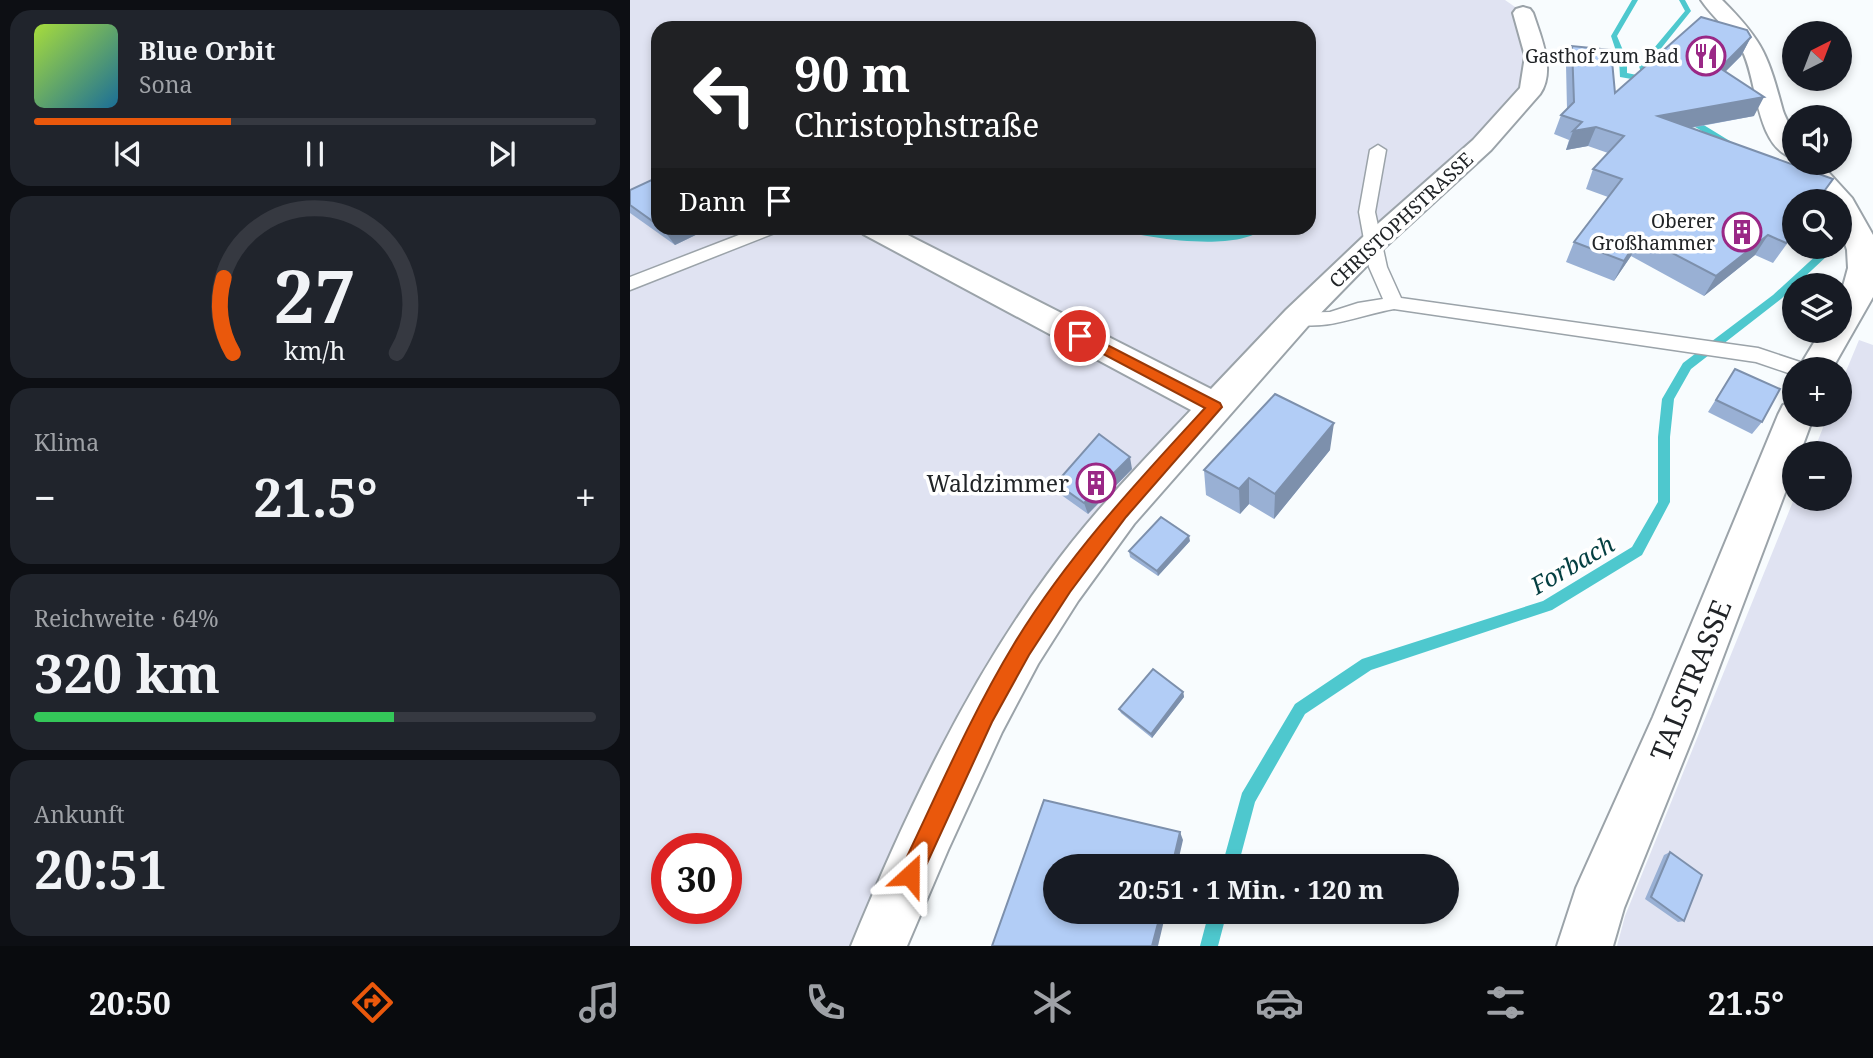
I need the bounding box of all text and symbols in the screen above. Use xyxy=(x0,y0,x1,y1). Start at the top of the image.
north arrow xyxy=(1782,21,1852,91)
map controls xyxy=(1782,21,1852,511)
text: Blue Orbit xyxy=(139,32,275,68)
restaurant icon: Gasthof zum Bad xyxy=(1685,35,1727,77)
text: 90 m xyxy=(794,40,910,106)
place label: Gasthof zum Bad xyxy=(1525,43,1679,69)
icon: left xyxy=(679,49,770,140)
text: Sona xyxy=(139,68,193,100)
text: Christophstraße xyxy=(794,103,1039,146)
button: sound xyxy=(1782,105,1852,175)
icon: previous xyxy=(109,135,147,173)
icon: pause xyxy=(296,135,334,173)
icon: next xyxy=(483,135,521,173)
street label: CHRISTOPHSTRASSE xyxy=(1323,146,1479,294)
icon: arrive xyxy=(760,182,798,220)
text: Dann xyxy=(679,183,746,219)
button: search xyxy=(1782,189,1852,259)
place label: Oberer Großhammer xyxy=(1591,208,1715,256)
building icon: Oberer Großhammer xyxy=(1721,211,1763,253)
text: 27 xyxy=(274,245,356,344)
button: layers xyxy=(1782,273,1852,343)
pin xyxy=(1050,306,1110,366)
icon: arrive xyxy=(1061,317,1099,355)
text: km/h xyxy=(284,333,346,367)
button: + xyxy=(1782,357,1852,427)
text: Klima xyxy=(34,426,99,458)
button: − xyxy=(1782,441,1852,511)
text: 21.5° xyxy=(253,461,378,532)
building icon: Waldzimmer xyxy=(1075,462,1117,504)
place label: Waldzimmer xyxy=(927,467,1069,499)
text: − xyxy=(34,471,56,523)
text: + xyxy=(575,471,596,523)
water label: Forbach xyxy=(1523,527,1620,602)
street label: TALSTRASSE xyxy=(1640,594,1740,766)
text: Reichweite · 64% xyxy=(34,602,219,634)
text: 320 km xyxy=(34,637,220,708)
text: Ankunft xyxy=(34,798,125,830)
text: 20:51 xyxy=(34,833,167,904)
speed limit sign: 30 xyxy=(651,833,742,924)
position arrow xyxy=(873,838,947,912)
text: 20:51 · 1 Min. · 120 m xyxy=(1118,871,1384,907)
icon: directions xyxy=(348,978,397,1027)
icon: music xyxy=(575,978,624,1027)
icon: phone xyxy=(801,978,850,1027)
icon: climate xyxy=(1028,978,1077,1027)
icon: car xyxy=(1255,978,1304,1027)
icon: filters xyxy=(1481,978,1530,1027)
text: 20:50 xyxy=(89,981,171,1024)
text: 21.5° xyxy=(1708,981,1784,1024)

